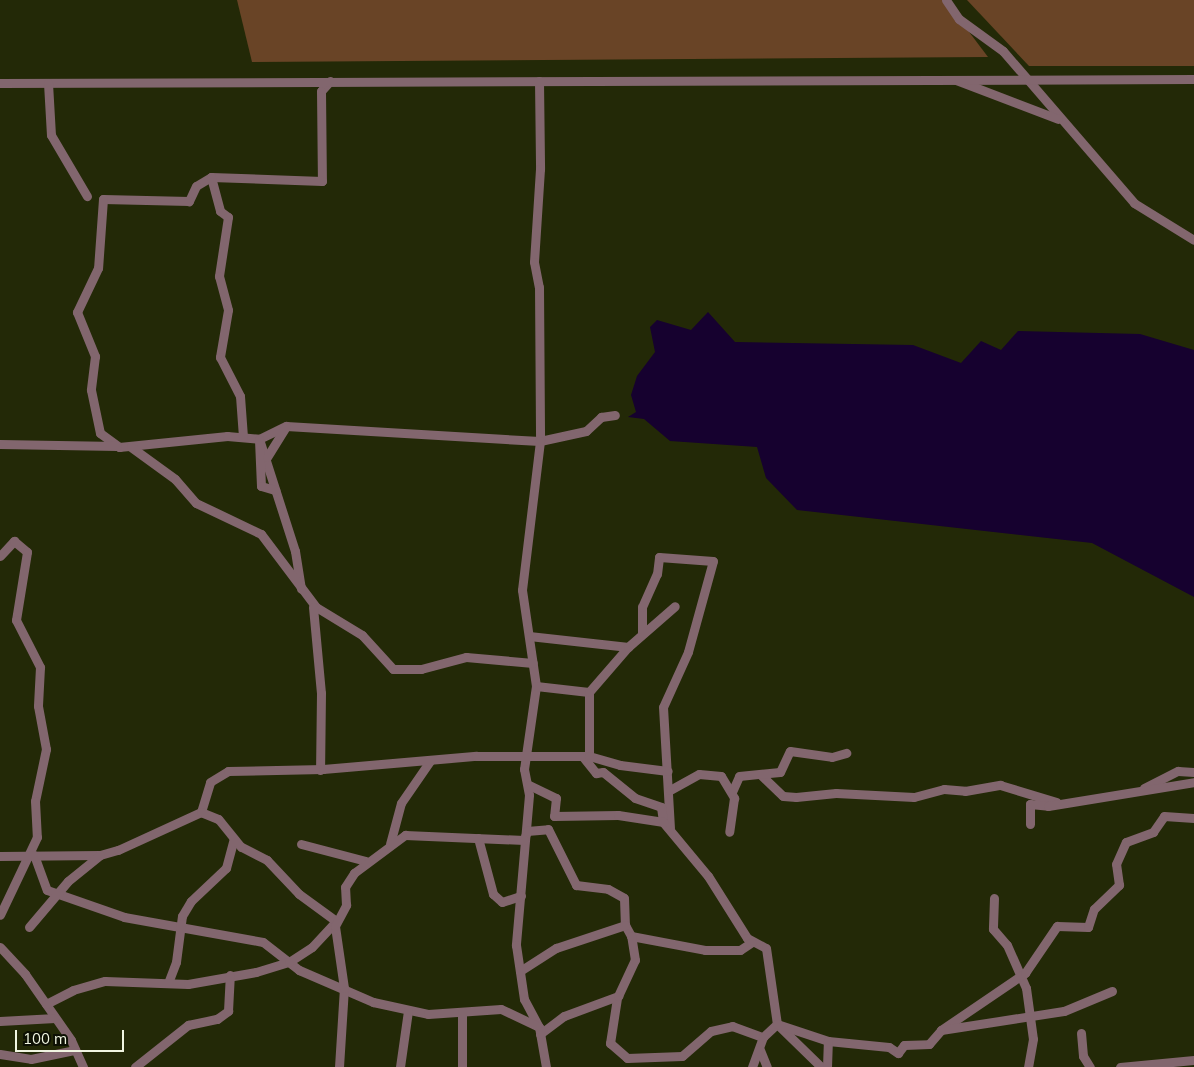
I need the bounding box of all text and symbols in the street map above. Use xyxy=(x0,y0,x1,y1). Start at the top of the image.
scale bar xyxy=(18,1020,126,1052)
text: 100 m xyxy=(23,1029,67,1048)

